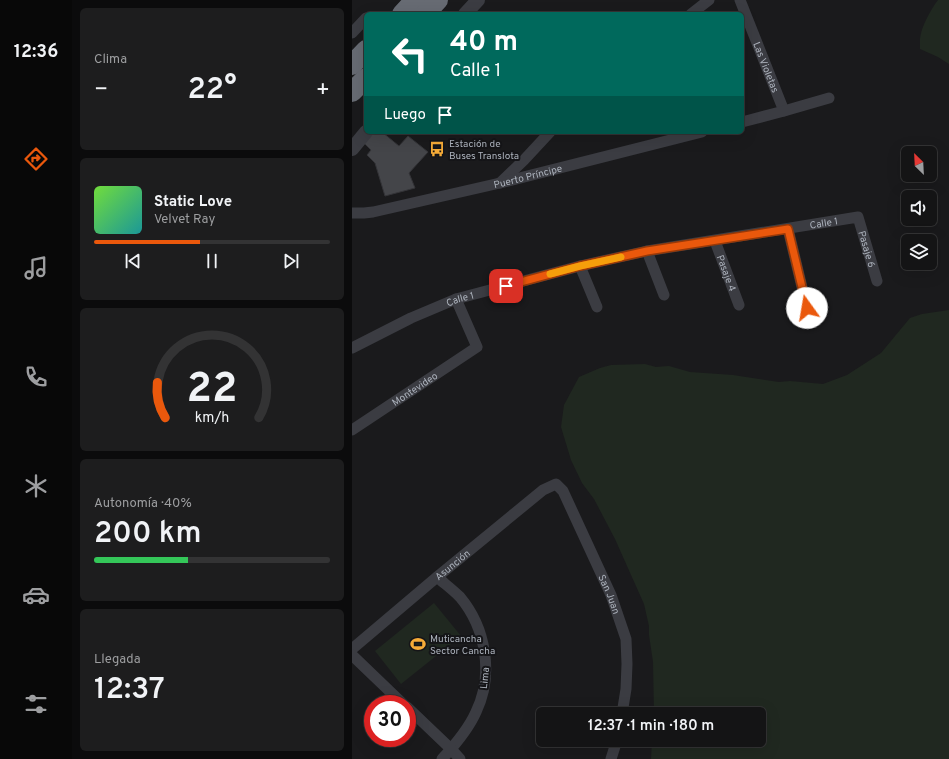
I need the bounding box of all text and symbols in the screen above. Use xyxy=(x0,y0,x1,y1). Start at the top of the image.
text: 40 m xyxy=(450,25,518,61)
icon: left xyxy=(384,28,436,80)
street label: Las Violetas xyxy=(749,40,781,95)
text: 12:36 xyxy=(14,41,58,64)
text: Clima xyxy=(94,52,127,68)
text: Calle 1 xyxy=(450,60,501,83)
text: 22° xyxy=(187,72,237,109)
text: − xyxy=(94,77,108,104)
text: + xyxy=(316,77,330,104)
icon: arrive xyxy=(434,104,456,126)
text: Luego xyxy=(384,106,426,125)
place label: Estación de Buses Translota xyxy=(449,138,519,163)
bus stop icon: Estación de Buses Translota xyxy=(428,140,446,158)
icon: directions xyxy=(22,145,50,173)
north arrow xyxy=(901,146,937,182)
map controls xyxy=(901,146,937,270)
street label: Puerto Príncipe xyxy=(493,163,564,192)
button: sound xyxy=(901,190,937,226)
text: Static Love xyxy=(154,193,232,212)
text: Velvet Ray xyxy=(154,212,215,228)
street label: Calle 1 xyxy=(809,215,839,233)
street label: Pasaje 6 xyxy=(854,229,878,269)
button: layers xyxy=(901,234,937,270)
icon: previous xyxy=(122,250,144,272)
icon: pause xyxy=(201,250,223,272)
icon: next xyxy=(280,250,302,272)
street label: Pasaje 4 xyxy=(713,253,738,293)
icon: music xyxy=(22,254,50,282)
pin xyxy=(489,269,523,303)
icon: arrive xyxy=(495,275,517,297)
position arrow xyxy=(786,287,828,329)
street label: Calle 1 xyxy=(445,289,476,310)
icon: phone xyxy=(22,363,50,391)
text: 22 xyxy=(187,363,237,416)
street label: Montevideo xyxy=(390,370,441,410)
text: km/h xyxy=(195,408,229,426)
icon: climate xyxy=(22,472,50,500)
text: Autonomía · 40% xyxy=(94,496,192,512)
text: 200 km xyxy=(94,516,201,553)
street label: Asunción xyxy=(433,547,473,584)
street label: San Juan xyxy=(594,573,622,616)
icon: car xyxy=(22,581,50,609)
place label: Muticancha Sector Cancha xyxy=(430,633,495,658)
sports icon: Muticancha Sector Cancha xyxy=(409,635,427,653)
text: Llegada xyxy=(94,652,141,668)
street label: Lima xyxy=(478,667,493,690)
text: 12:37 xyxy=(94,672,165,709)
icon: filters xyxy=(22,690,50,718)
speed limit sign: 30 xyxy=(364,695,416,747)
text: 12:37 · 1 min · 180 m xyxy=(588,717,714,736)

